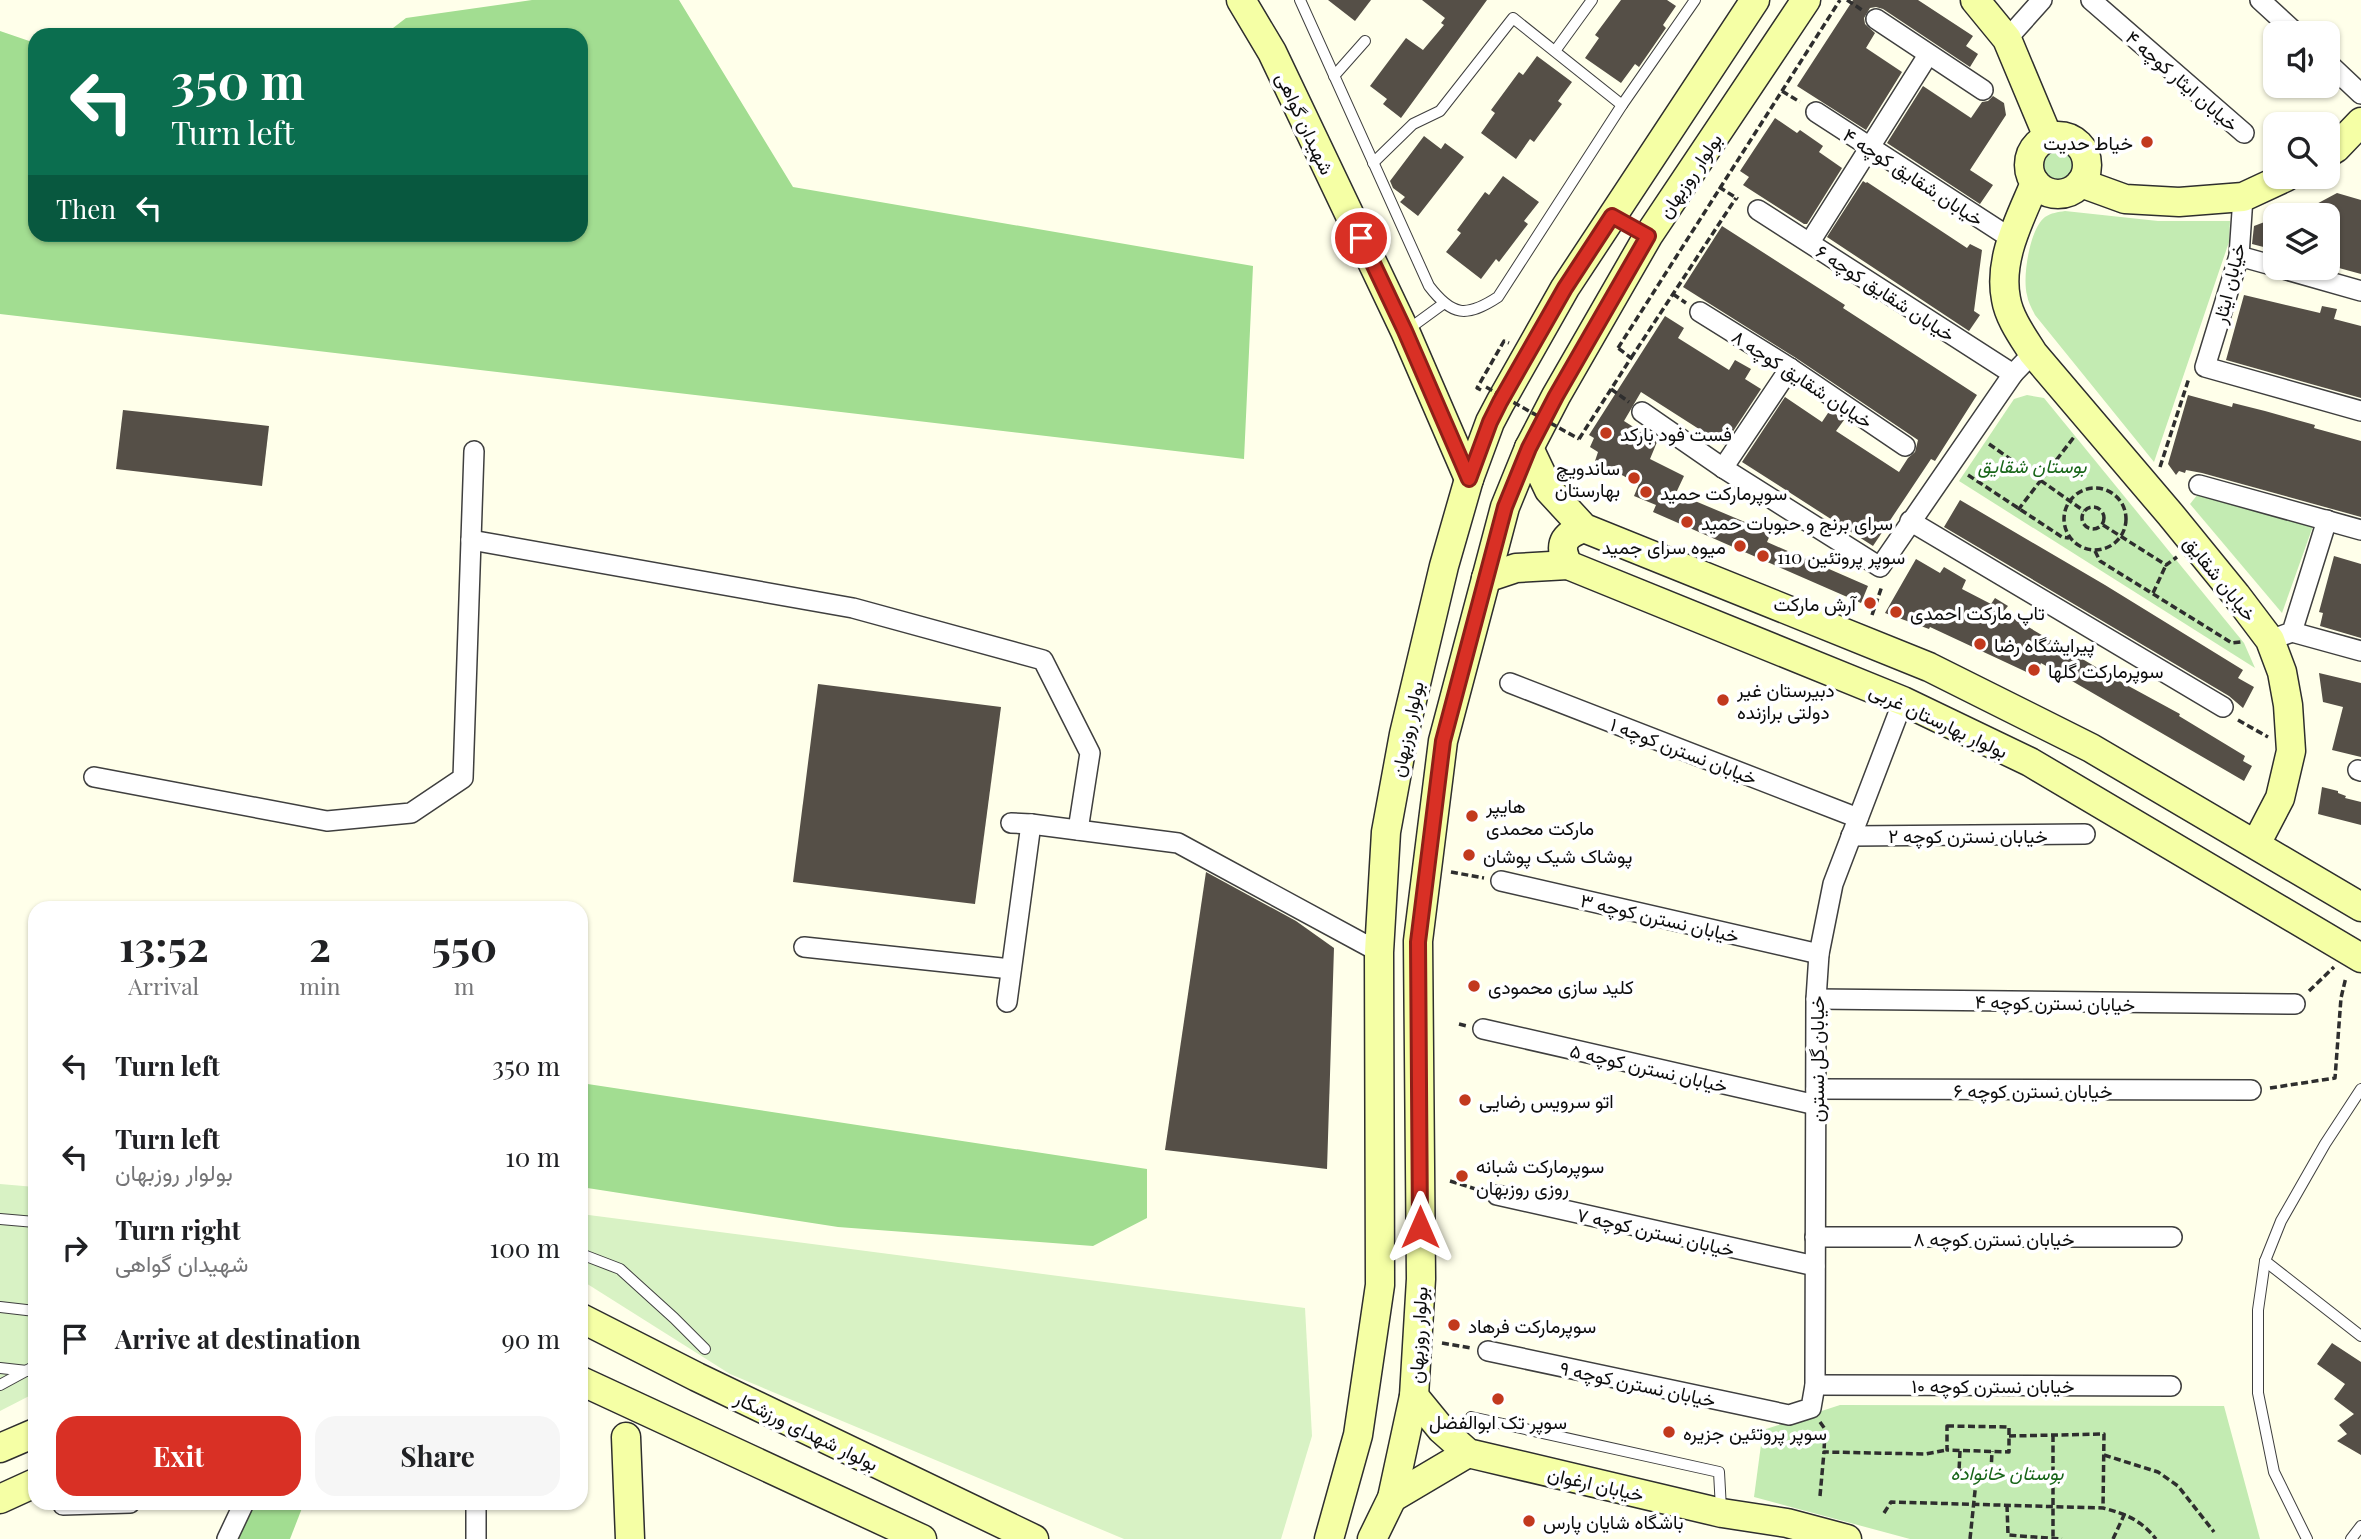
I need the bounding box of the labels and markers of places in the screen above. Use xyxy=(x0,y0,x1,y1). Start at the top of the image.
place label: خیاط حدیت xyxy=(2043,129,2133,155)
marker: خیاط حدیت xyxy=(2139,134,2155,150)
pin xyxy=(1331,208,1391,268)
place label: فست فود بارکد xyxy=(1620,420,1732,446)
marker: فست فود بارکد xyxy=(1598,425,1614,441)
place label: ساندویچ بهارستان xyxy=(1555,454,1620,502)
marker: ساندویچ بهارستان xyxy=(1626,470,1642,486)
place label: سوپرمارکت حمید xyxy=(1660,479,1787,507)
marker: سوپرمارکت حمید xyxy=(1638,484,1654,500)
place label: سرای برنج و حبوبات حمید xyxy=(1701,509,1893,537)
marker: سرای برنج و حبوبات حمید xyxy=(1679,514,1695,530)
place label: میوه سرای جمید xyxy=(1602,533,1726,559)
marker: میوه سرای جمید xyxy=(1732,538,1748,554)
place label: سوپر پروتئین 110 xyxy=(1777,543,1905,571)
marker: سوپر پروتئین 110 xyxy=(1755,548,1771,564)
place label: آرش مارکت xyxy=(1773,590,1858,616)
marker: آرش مارکت xyxy=(1862,595,1878,611)
place label: تاپ مارکت احمدی xyxy=(1910,599,2045,627)
marker: تاپ مارکت احمدی xyxy=(1888,604,1904,620)
place label: پیرایشگاه رضا xyxy=(1994,631,2095,659)
marker: پیرایشگاه رضا xyxy=(1972,636,1988,652)
place label: سوپرمارکت گلها xyxy=(2048,657,2163,685)
marker: سوپرمارکت گلها xyxy=(2026,662,2042,678)
place label: دبیرستان غیر دولتی برازنده xyxy=(1736,676,1835,724)
marker: دبیرستان غیر دولتی برازنده xyxy=(1715,692,1731,708)
place label: هایپر مارکت محمدی xyxy=(1485,792,1594,840)
marker: هایپر مارکت محمدی xyxy=(1464,808,1480,824)
place label: پوشاک شیک پوشان xyxy=(1483,842,1632,870)
marker: پوشاک شیک پوشان xyxy=(1461,847,1477,863)
place label: کلید سازی محمودی xyxy=(1488,973,1634,999)
marker: کلید سازی محمودی xyxy=(1466,978,1482,994)
place label: اتو سرویس رضایی xyxy=(1479,1087,1614,1113)
marker: اتو سرویس رضایی xyxy=(1457,1092,1473,1108)
place label: سوپرمارکت شبانه روزی روزبهان xyxy=(1476,1152,1604,1200)
marker: سوپرمارکت شبانه روزی روزبهان xyxy=(1454,1168,1470,1184)
place label: سوپرمارکت فرهاد xyxy=(1468,1312,1596,1340)
marker: سوپرمارکت فرهاد xyxy=(1446,1317,1462,1333)
marker: سوپر تک ابوالفضل xyxy=(1490,1391,1506,1407)
place label: سوپر تک ابوالفضل xyxy=(1429,1408,1567,1436)
place label: سوپر پروتئین جزیره xyxy=(1683,1419,1827,1447)
marker: سوپر پروتئین جزیره xyxy=(1661,1424,1677,1440)
place label: باشگاه شایان پارس xyxy=(1543,1508,1684,1536)
marker: باشگاه شایان پارس xyxy=(1521,1513,1537,1529)

